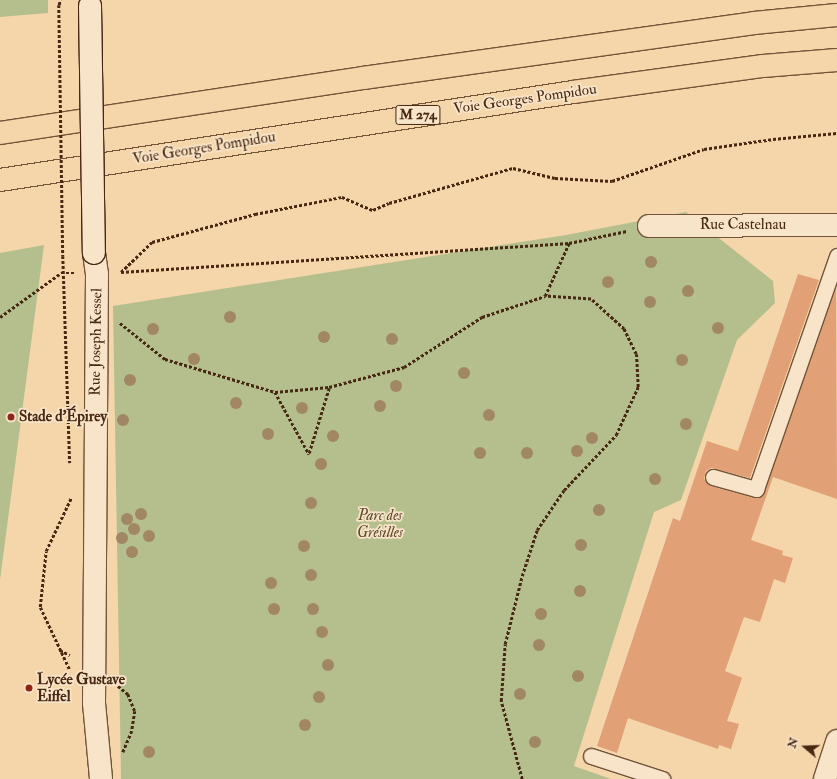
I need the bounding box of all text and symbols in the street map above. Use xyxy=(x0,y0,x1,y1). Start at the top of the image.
street label: Voie Georges Pompidou xyxy=(452,80,598,118)
road number: M 274 xyxy=(395,103,441,127)
street label: Voie Georges Pompidou xyxy=(131,128,277,168)
street label: Rue Castelnau xyxy=(700,216,786,234)
street label: Rue Joseph Kessel xyxy=(86,288,106,396)
place label: Stade d'Épirey xyxy=(19,408,107,426)
marker: Stade d'Épirey xyxy=(6,412,16,422)
park label: Parc des Grésilles xyxy=(357,506,403,541)
place label: Lycée Gustave Eiffel xyxy=(37,670,125,705)
marker: Lycée Gustave Eiffel xyxy=(24,683,34,693)
north arrow xyxy=(785,727,825,767)
text: N xyxy=(785,736,801,750)

